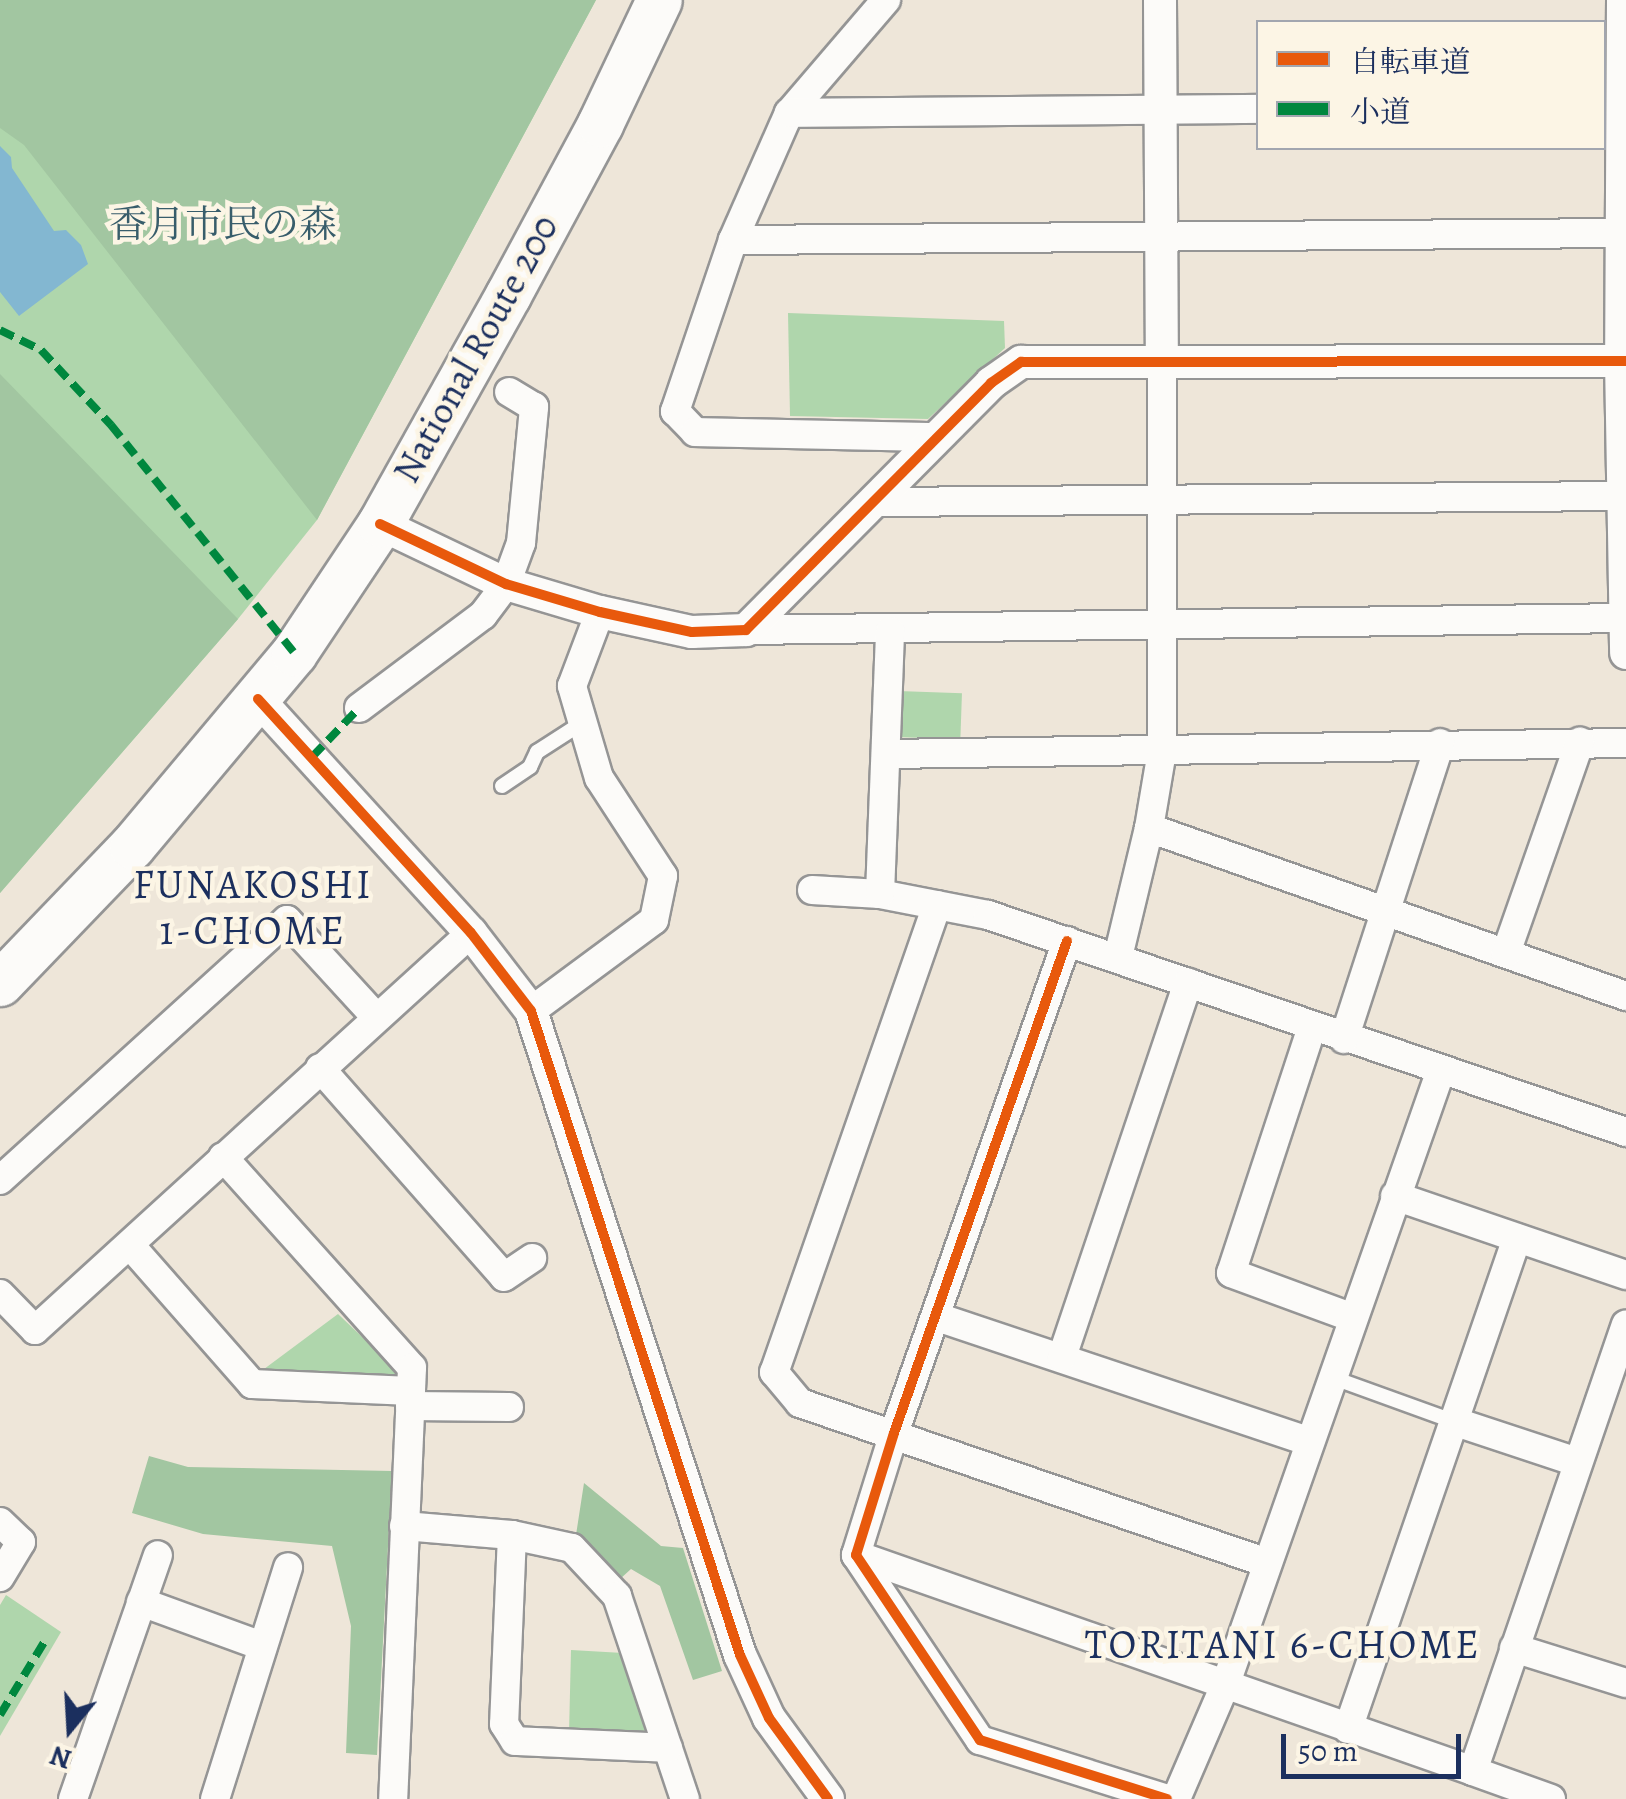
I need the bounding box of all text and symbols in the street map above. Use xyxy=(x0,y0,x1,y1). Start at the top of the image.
legend xyxy=(1256,20,1606,150)
text: 自転車道 xyxy=(1350,42,1470,82)
text: 小道 xyxy=(1350,92,1410,132)
park label: 香月市民の森 xyxy=(109,202,337,248)
street label: National Route 200 xyxy=(384,207,568,491)
district label: FUNAKOSHI 1-CHOME xyxy=(133,861,373,955)
district label: TORITANI 6-CHOME xyxy=(1085,1621,1481,1669)
north arrow xyxy=(20,1679,120,1779)
scale bar xyxy=(1286,1714,1466,1776)
text: 50 m xyxy=(1298,1731,1358,1771)
text: N xyxy=(45,1736,76,1779)

